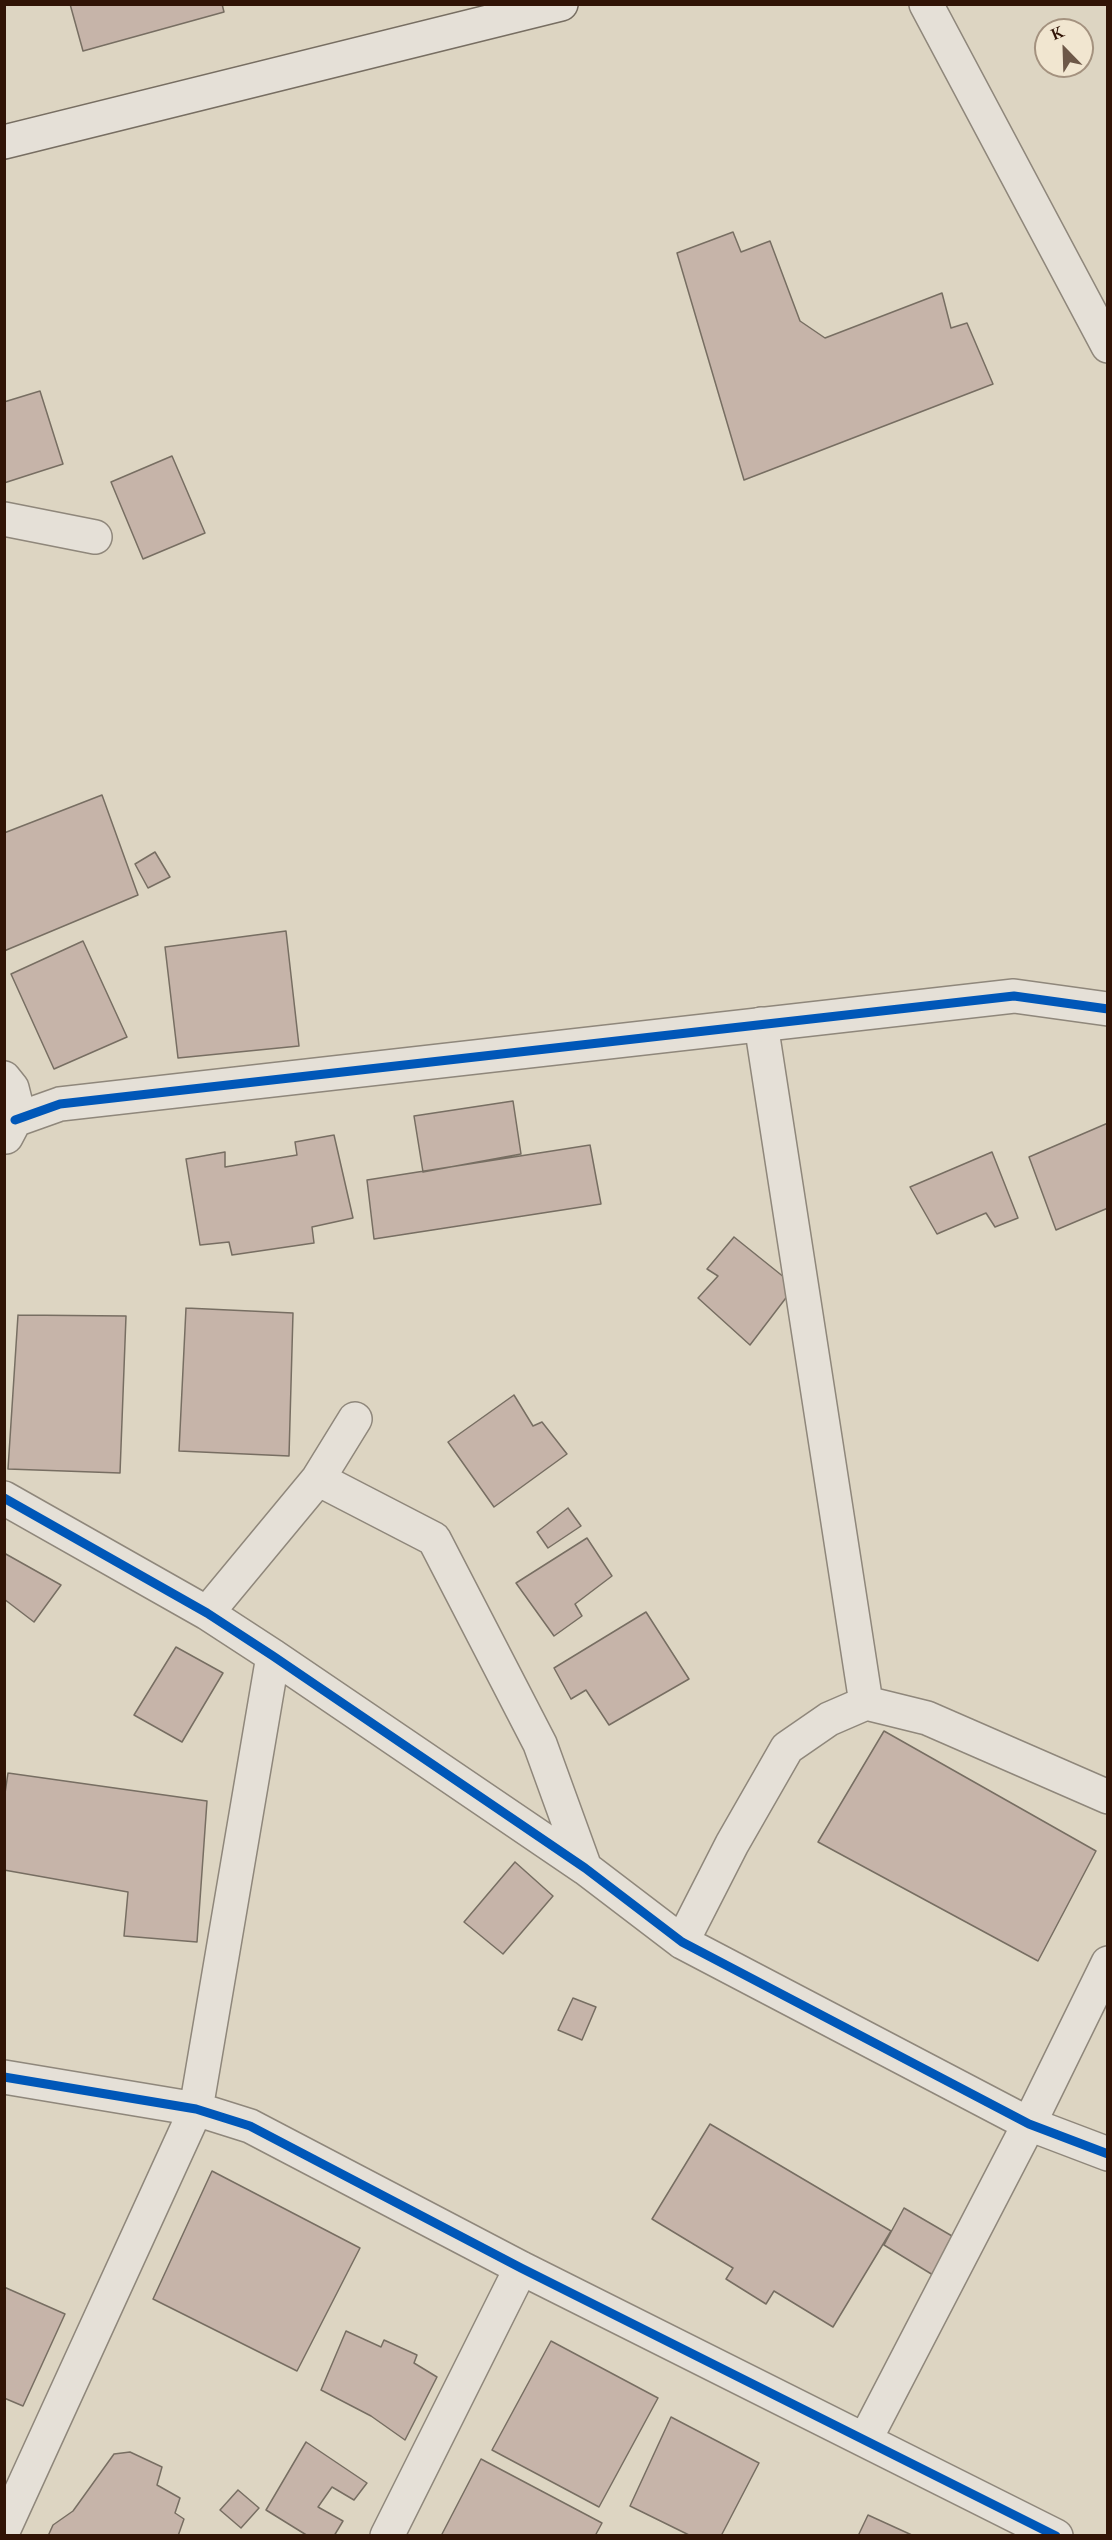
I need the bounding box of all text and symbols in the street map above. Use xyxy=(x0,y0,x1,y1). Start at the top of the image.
north arrow xyxy=(1034,18,1094,78)
text: K xyxy=(1047,21,1068,46)

